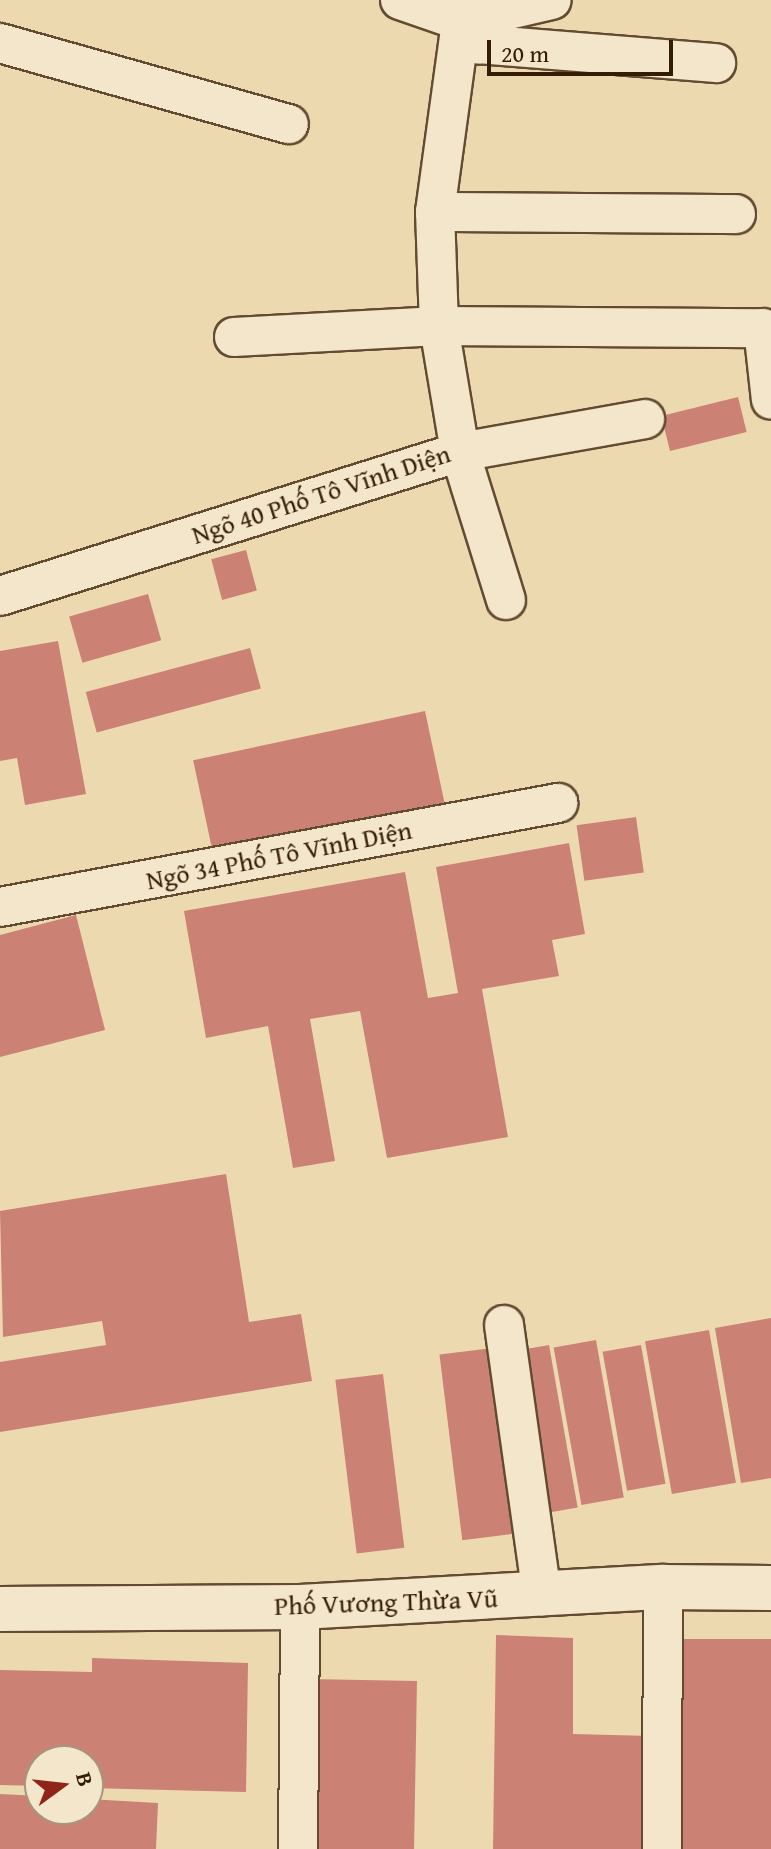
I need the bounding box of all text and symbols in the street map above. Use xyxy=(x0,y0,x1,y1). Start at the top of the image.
scale bar xyxy=(491,24,677,74)
text: 20 m xyxy=(501,36,549,71)
street label: Ngõ 40 Phố Tô Vĩnh Diện xyxy=(188,437,454,551)
street label: Ngõ 34 Phố Tô Vĩnh Diện xyxy=(144,814,414,896)
street label: Phố Vương Thừa Vũ xyxy=(274,1583,498,1621)
north arrow xyxy=(24,1745,104,1825)
text: B xyxy=(68,1769,102,1790)

